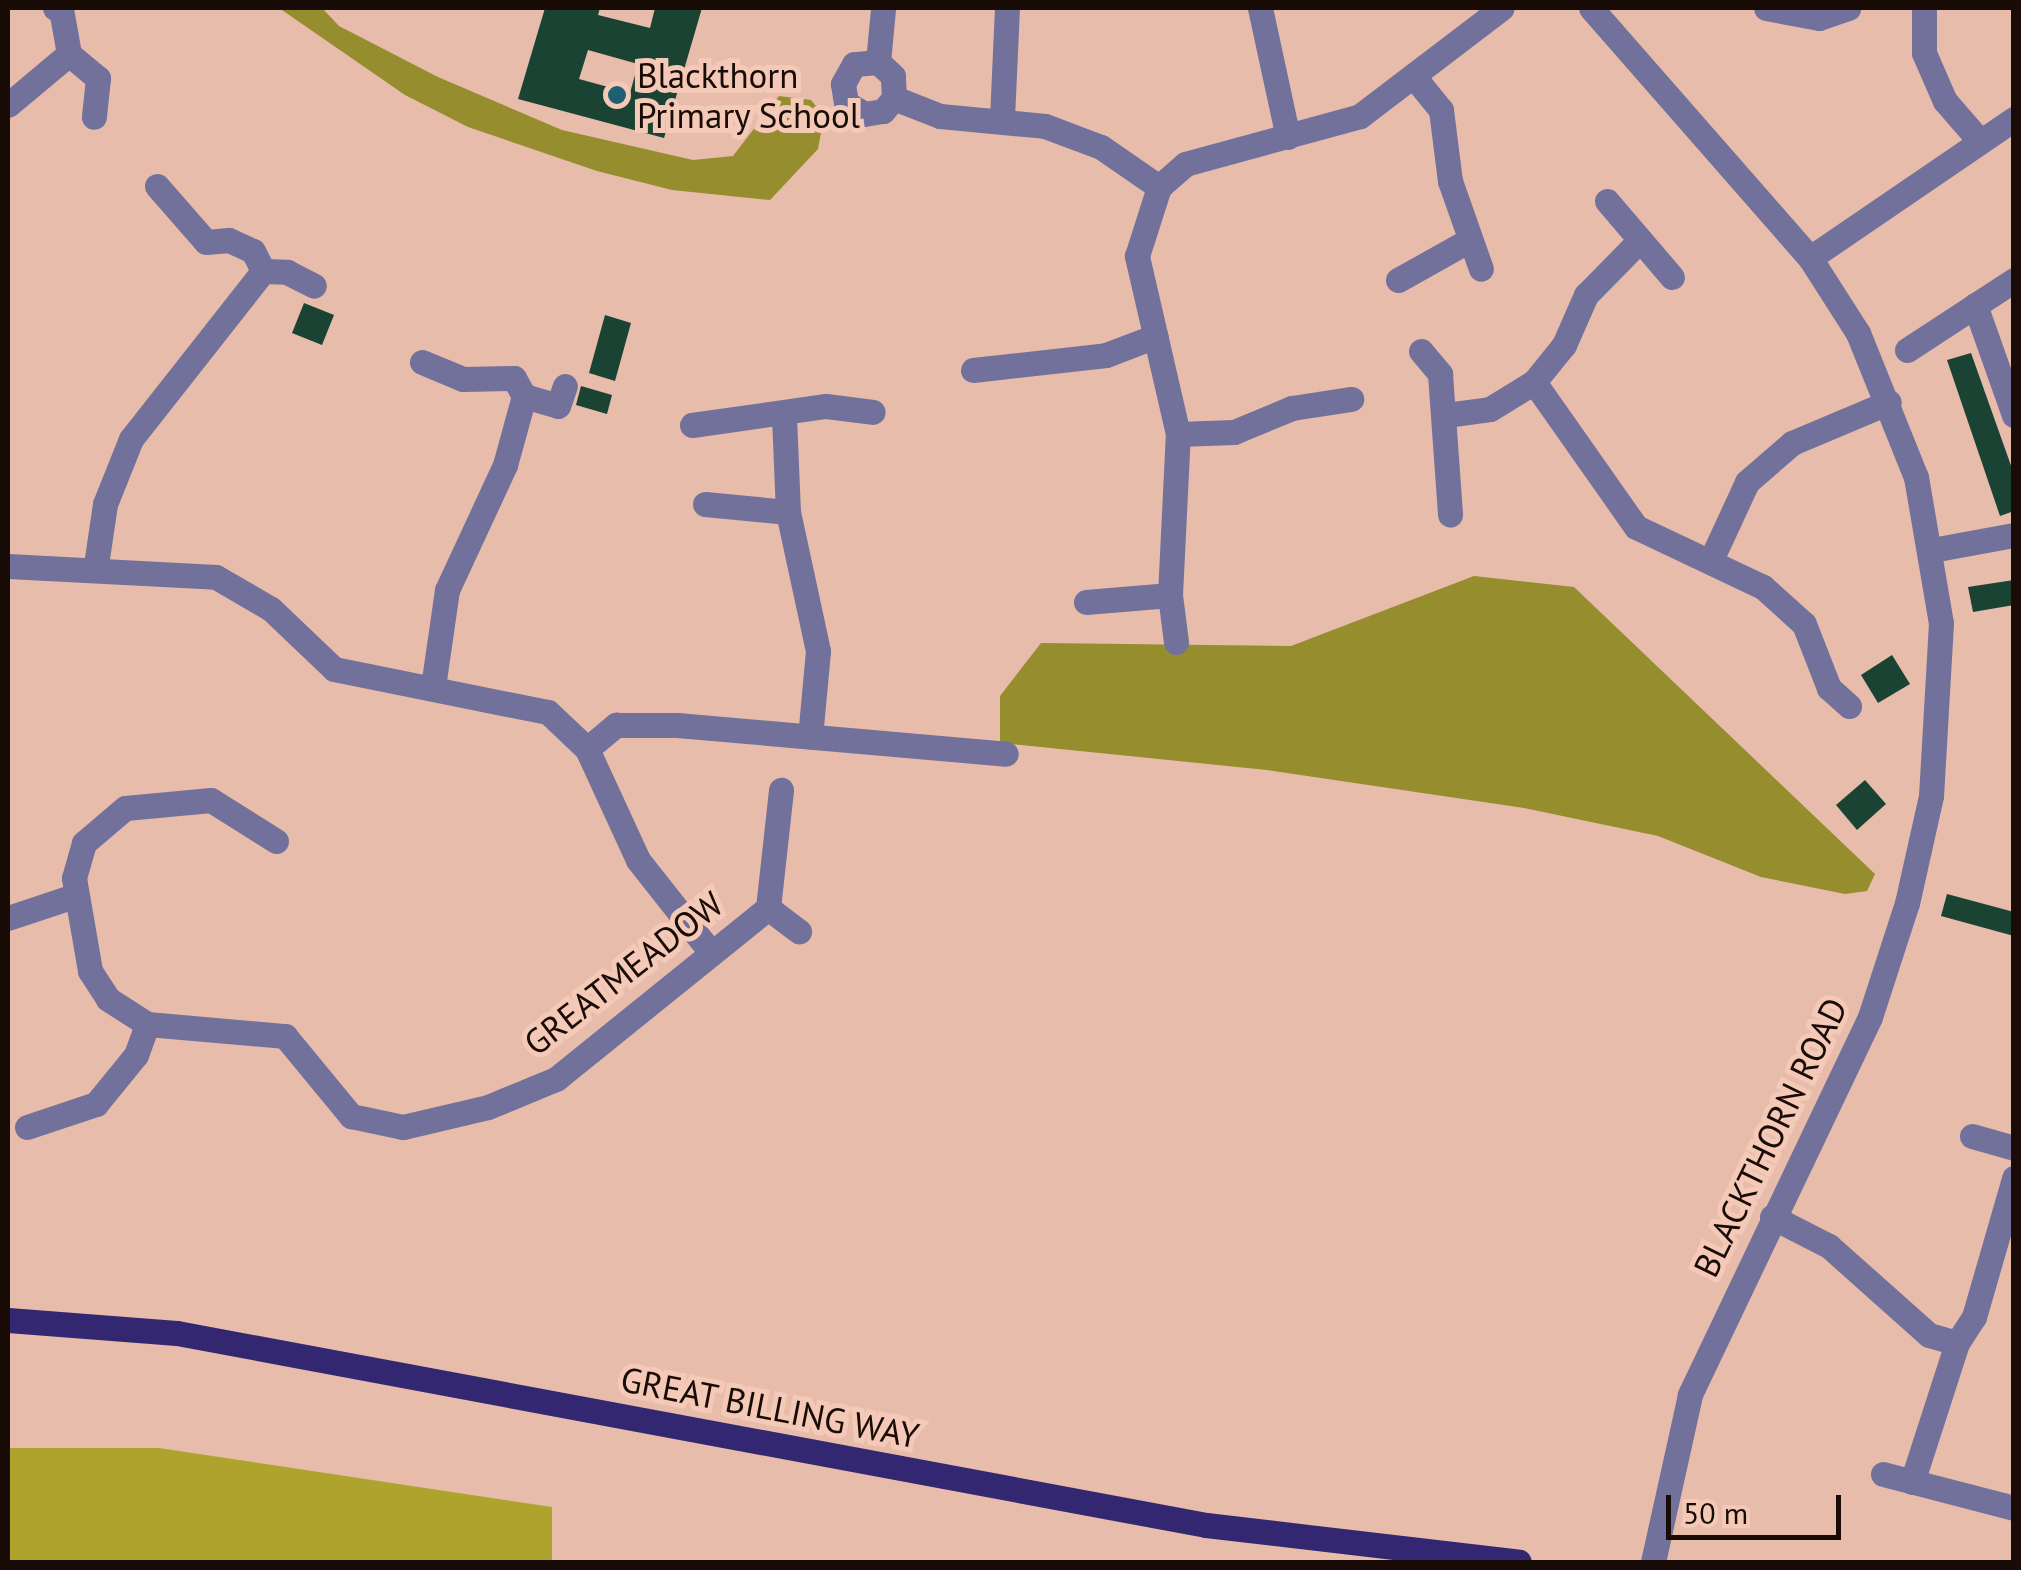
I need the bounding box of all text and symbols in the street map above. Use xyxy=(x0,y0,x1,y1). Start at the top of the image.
place label: Blackthorn Primary School xyxy=(637,54,861,136)
marker: Blackthorn Primary School xyxy=(606,84,628,106)
street label: GREATMEADOW xyxy=(515,882,731,1064)
street label: BLACKTHORN ROAD xyxy=(1684,991,1856,1283)
street label: GREAT BILLING WAY xyxy=(616,1357,924,1457)
scale bar xyxy=(1671,1475,1846,1537)
text: 50 m xyxy=(1683,1493,1748,1532)

